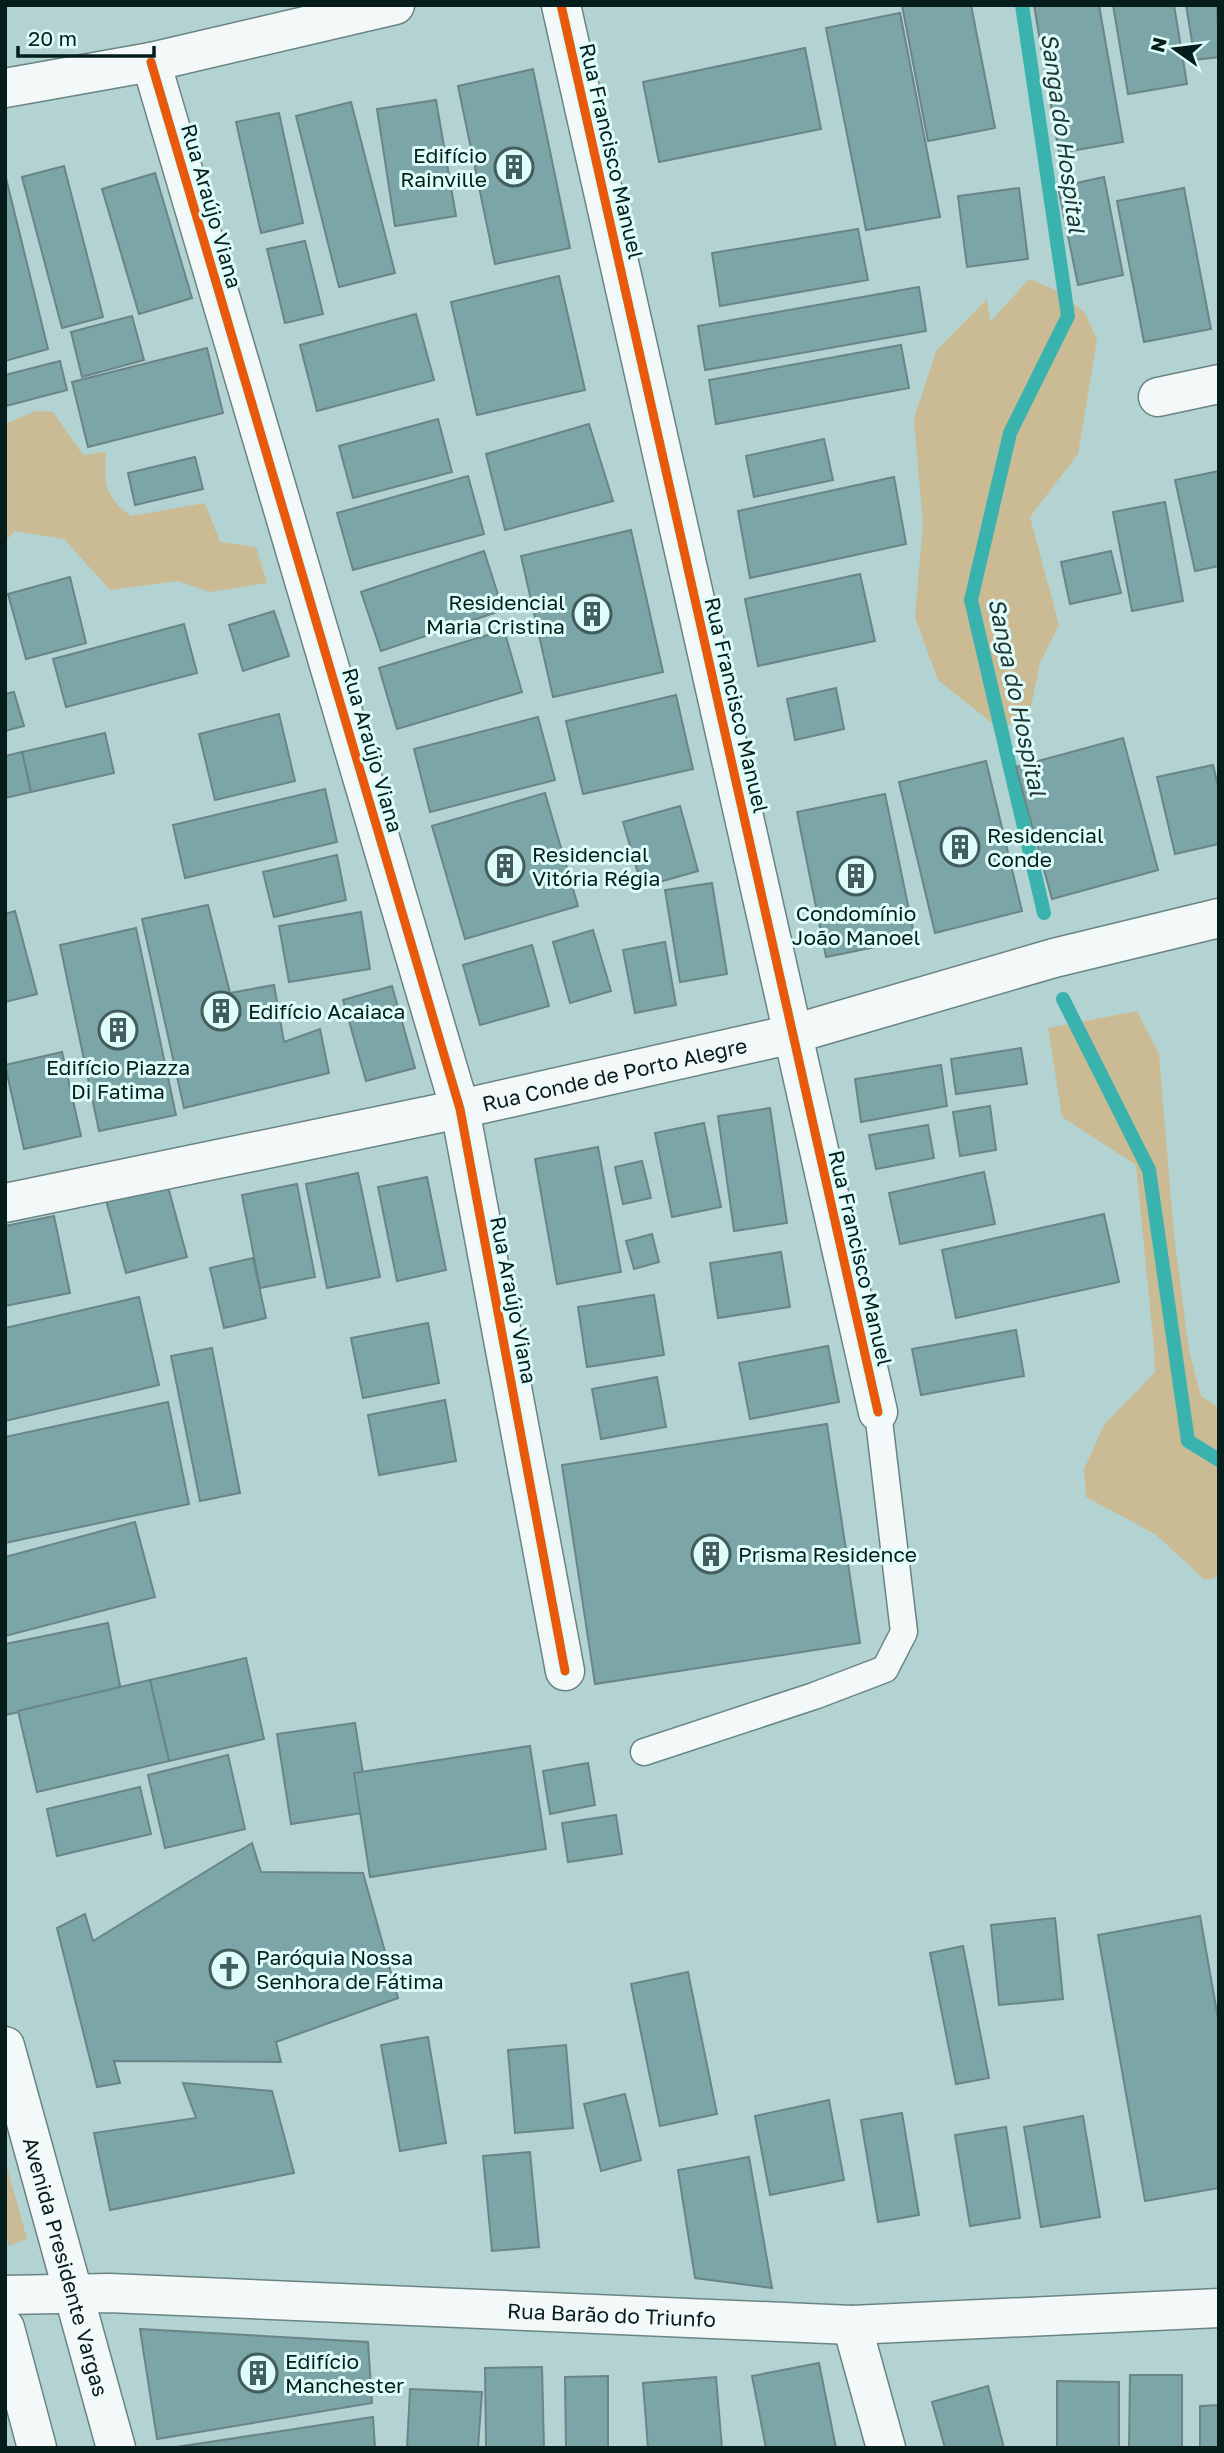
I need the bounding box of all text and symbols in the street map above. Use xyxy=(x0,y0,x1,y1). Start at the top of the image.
scale bar xyxy=(18,14,154,58)
north arrow xyxy=(1140,14,1210,84)
text: 20 m xyxy=(28,25,77,51)
water label: Sanga do Hospital xyxy=(1036,31,1092,236)
text: N xyxy=(1145,35,1171,55)
street label: Rua Francisco Manuel xyxy=(574,40,650,262)
street label: Rua Araújo Viana xyxy=(176,121,248,291)
place label: Edifício Rainville xyxy=(400,142,487,192)
building icon: Edifício Rainville xyxy=(493,146,535,188)
place label: Residencial Maria Cristina xyxy=(426,589,565,639)
building icon: Residencial Maria Cristina xyxy=(571,593,613,635)
street label: Rua Francisco Manuel xyxy=(699,594,775,816)
water label: Sanga do Hospital xyxy=(983,595,1053,800)
street label: Rua Araújo Viana xyxy=(337,665,409,835)
place label: Residencial Conde xyxy=(987,822,1104,872)
building icon: Residencial Conde xyxy=(939,826,981,868)
place label: Residencial Vitória Régia xyxy=(532,841,660,891)
building icon: Residencial Vitória Régia xyxy=(484,845,526,887)
building icon: Condomínio João Manoel xyxy=(835,855,877,897)
place label: Condomínio João Manoel xyxy=(792,900,920,950)
building icon: Edifício Acaiaca xyxy=(200,990,242,1032)
place label: Edifício Acaiaca xyxy=(248,998,405,1024)
building icon: Edifício Piazza Di Fatima xyxy=(97,1009,139,1051)
street label: Rua Conde de Porto Alegre xyxy=(480,1032,749,1117)
place label: Edifício Piazza Di Fatima xyxy=(46,1054,190,1104)
street label: Rua Francisco Manuel xyxy=(823,1147,899,1369)
street label: Rua Araújo Viana xyxy=(485,1214,543,1386)
building icon: Prisma Residence xyxy=(690,1533,732,1575)
place label: Prisma Residence xyxy=(738,1541,917,1567)
place label: Paróquia Nossa Senhora de Fátima xyxy=(256,1944,444,1994)
church icon: Paróquia Nossa Senhora de Fátima xyxy=(208,1948,250,1990)
street label: Avenida Presidente Vargas xyxy=(18,2134,114,2399)
street label: Rua Barão do Triunfo xyxy=(507,2297,716,2332)
place label: Edifício Manchester xyxy=(285,2348,404,2398)
building icon: Edifício Manchester xyxy=(237,2352,279,2394)

